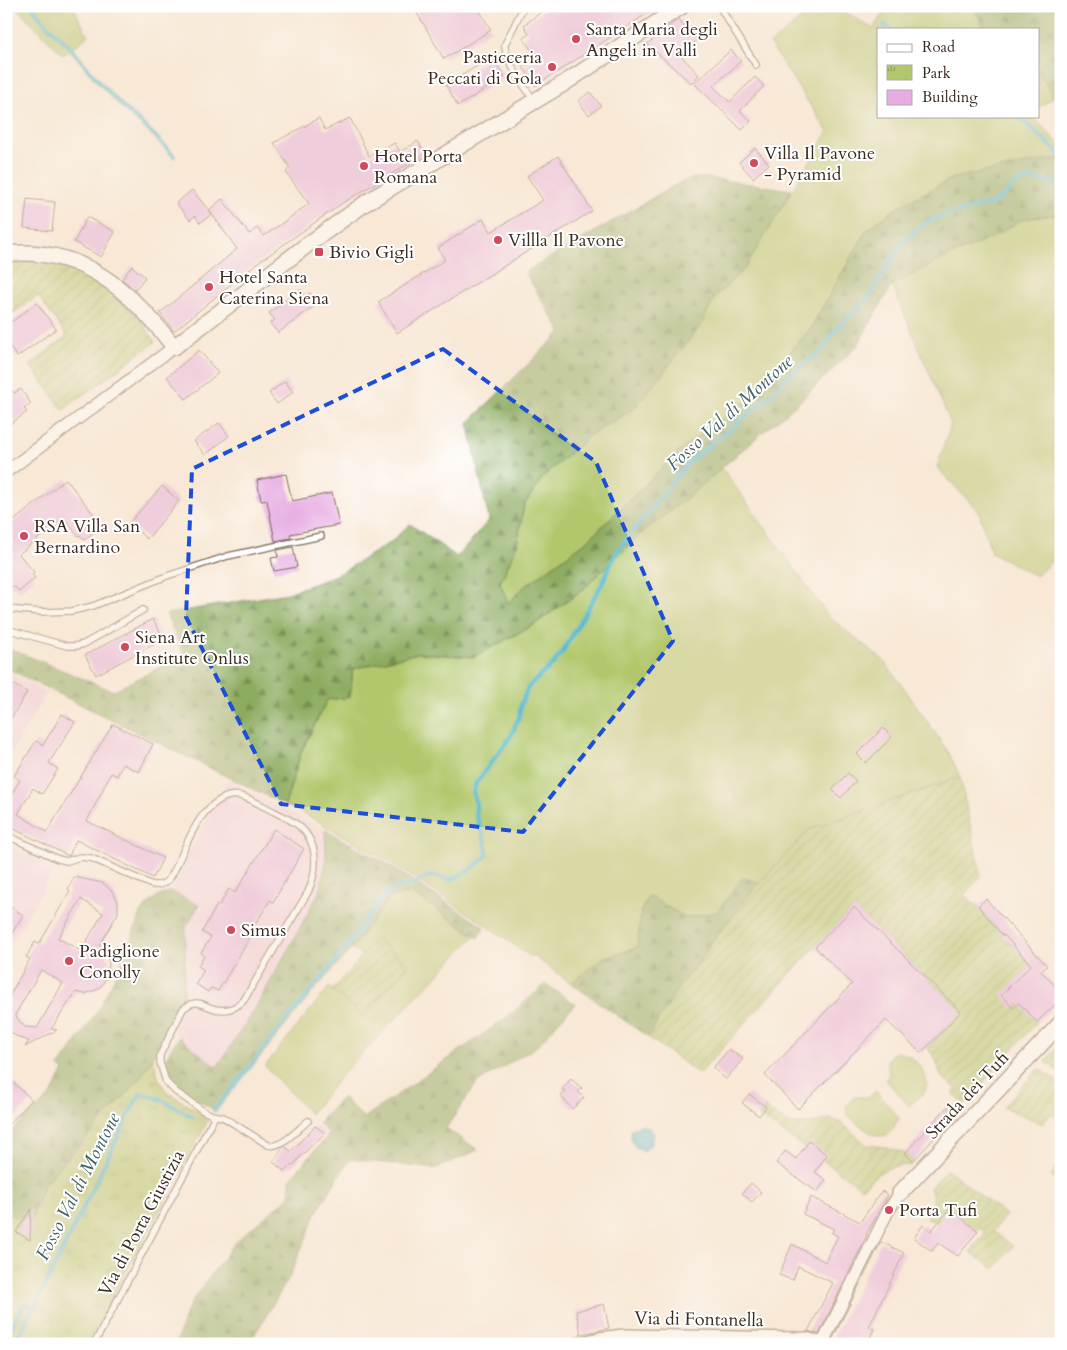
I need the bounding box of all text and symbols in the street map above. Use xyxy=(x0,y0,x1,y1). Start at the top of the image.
place label: Santa Maria degli Angeli in Valli xyxy=(586,17,718,63)
legend xyxy=(877,28,1040,118)
marker: Santa Maria degli Angeli in Valli xyxy=(570,33,582,45)
text: Road xyxy=(922,37,955,57)
place label: Pasticceria Peccati di Gola xyxy=(428,45,542,91)
marker: Pasticceria Peccati di Gola xyxy=(546,61,558,73)
text: Park xyxy=(922,63,951,83)
text: Building xyxy=(922,87,978,107)
place label: Villa Il Pavone - Pyramid xyxy=(764,141,875,187)
place label: Hotel Porta Romana xyxy=(374,144,463,190)
marker: Villa Il Pavone - Pyramid xyxy=(748,157,760,169)
marker: Hotel Porta Romana xyxy=(358,160,370,172)
place label: Villla Il Pavone xyxy=(508,228,624,253)
marker: Villla Il Pavone xyxy=(492,234,504,246)
place label: Bivio Gigli xyxy=(329,240,414,265)
marker: Bivio Gigli xyxy=(313,246,325,258)
place label: Hotel Santa Caterina Siena xyxy=(219,265,329,311)
marker: Hotel Santa Caterina Siena xyxy=(203,281,215,293)
water label: Fosso Val di Montone xyxy=(661,348,799,477)
place label: RSA Villa San Bernardino xyxy=(34,514,141,560)
marker: RSA Villa San Bernardino xyxy=(18,530,30,542)
place label: Siena Art Institute Onlus xyxy=(135,625,249,671)
marker: Siena Art Institute Onlus xyxy=(119,641,131,653)
place label: Simus xyxy=(241,918,286,943)
marker: Simus xyxy=(225,924,237,936)
place label: Padiglione Conolly xyxy=(79,939,160,985)
marker: Padiglione Conolly xyxy=(63,955,75,967)
street label: Strada dei Tufi xyxy=(920,1046,1015,1145)
water label: Fosso Val di Montone xyxy=(29,1108,127,1265)
street label: Via di Porta Giustizia xyxy=(92,1145,191,1301)
place label: Porta Tufi xyxy=(899,1198,977,1223)
marker: Porta Tufi xyxy=(883,1204,895,1216)
street label: Via di Fontanella xyxy=(634,1306,764,1333)

